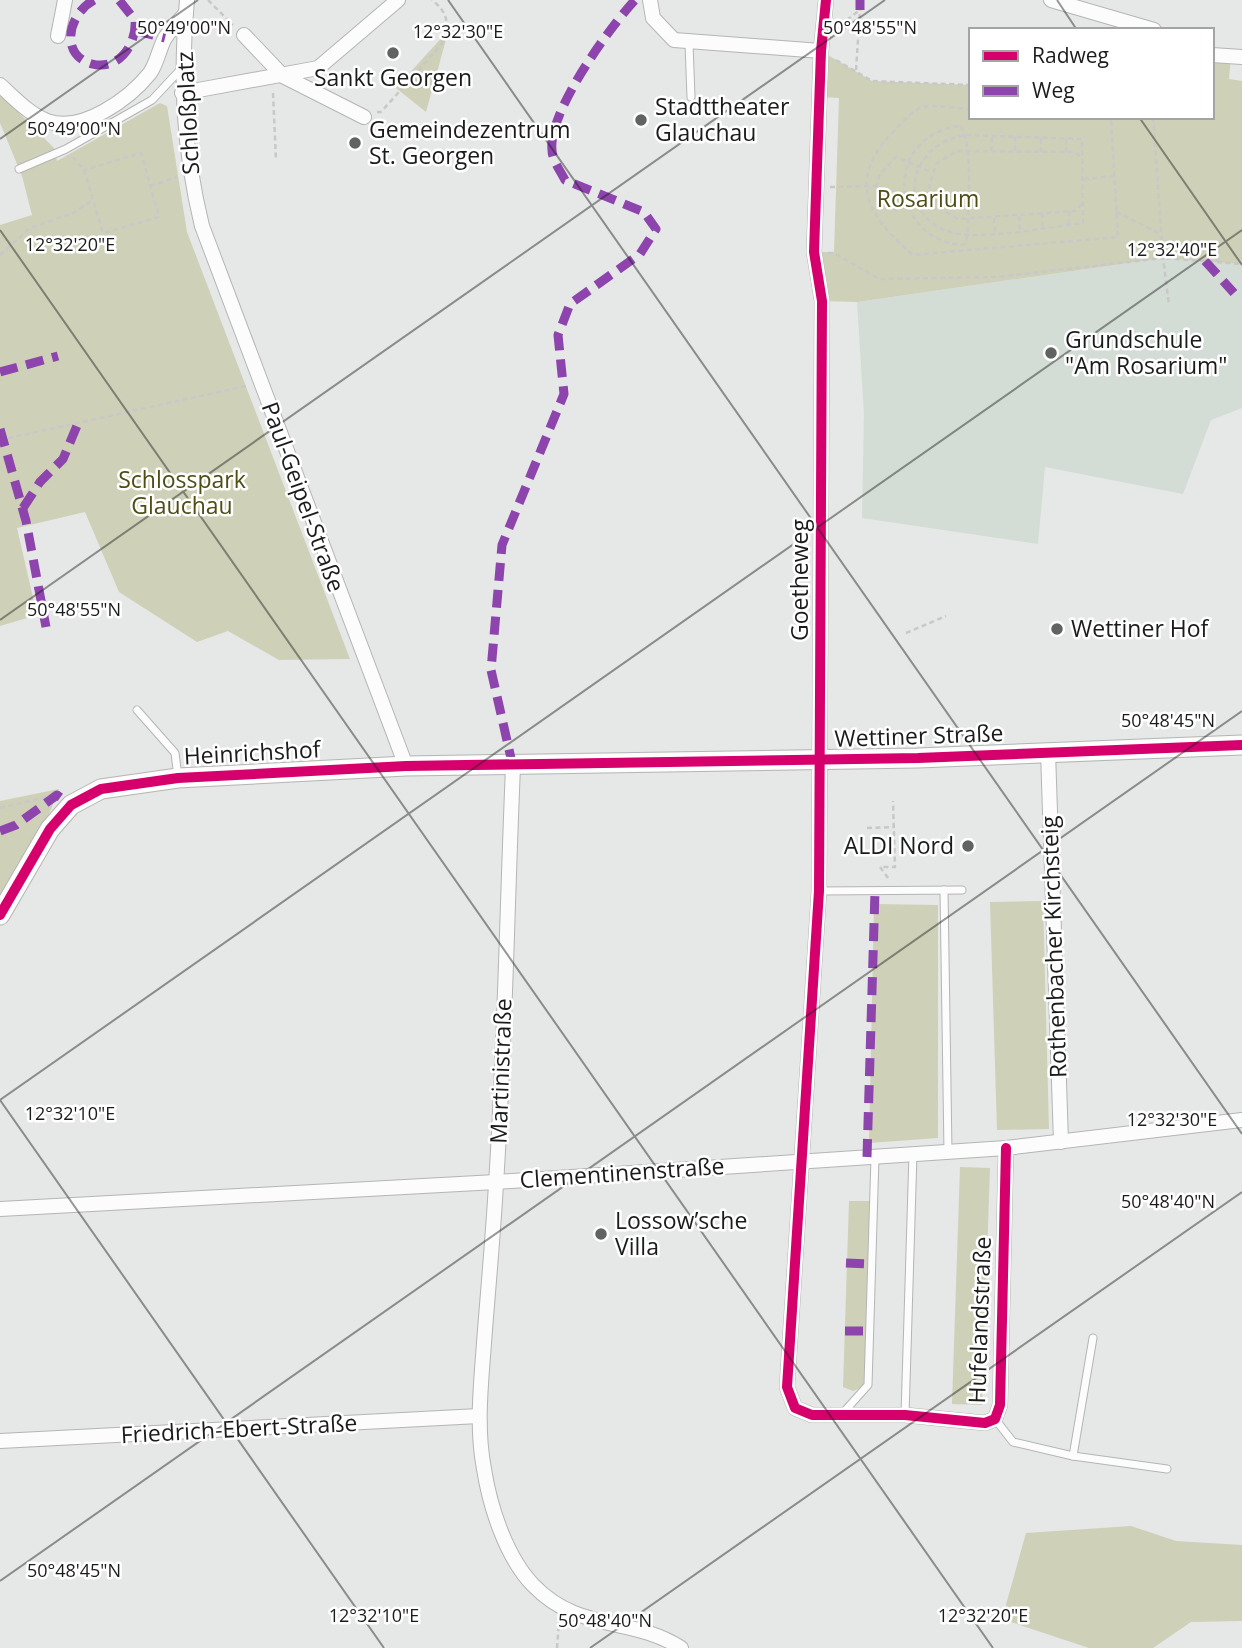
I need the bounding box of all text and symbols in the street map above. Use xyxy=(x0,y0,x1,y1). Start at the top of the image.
text: 50°49'00"N xyxy=(137,15,231,39)
text: 50°48'55"N xyxy=(823,15,917,39)
text: 12°32'30"E xyxy=(413,19,503,43)
legend xyxy=(969,28,1214,119)
text: Radweg xyxy=(1032,41,1109,69)
marker: Sankt Georgen xyxy=(385,45,401,61)
street label: Schloßplatz xyxy=(168,51,206,175)
place label: Sankt Georgen xyxy=(314,61,472,93)
text: Weg xyxy=(1032,76,1075,104)
place label: Stadttheater Glauchau xyxy=(655,90,790,148)
marker: Stadttheater Glauchau xyxy=(633,112,649,128)
place label: Gemeindezentrum St. Georgen xyxy=(369,113,571,171)
text: 50°49'00"N xyxy=(27,116,121,140)
marker: Gemeindezentrum St. Georgen xyxy=(347,135,363,151)
park label: Rosarium xyxy=(877,182,979,214)
text: 12°32'20"E xyxy=(25,232,115,256)
text: 12°32'40"E xyxy=(1127,237,1217,261)
place label: Grundschule "Am Rosarium" xyxy=(1065,323,1228,381)
marker: Grundschule "Am Rosarium" xyxy=(1043,345,1059,361)
street label: Paul-Geipel-Straße xyxy=(255,397,353,596)
park label: Schlosspark Glauchau xyxy=(118,463,246,521)
street label: Goetheweg xyxy=(783,519,815,641)
text: 50°48'55"N xyxy=(27,597,121,621)
place label: Wettiner Hof xyxy=(1071,612,1210,644)
marker: Wettiner Hof xyxy=(1049,621,1065,637)
text: 50°48'45"N xyxy=(1121,708,1215,732)
street label: Wettiner Straße xyxy=(834,716,1004,754)
street label: Heinrichshof xyxy=(183,732,322,772)
street label: Rothenbacher Kirchsteig xyxy=(1032,815,1074,1079)
place label: ALDI Nord xyxy=(844,829,954,861)
marker: ALDI Nord xyxy=(960,838,976,854)
street label: Martinistraße xyxy=(481,998,519,1144)
text: 12°32'10"E xyxy=(25,1101,115,1125)
text: 12°32'30"E xyxy=(1127,1107,1217,1131)
street label: Clementinenstraße xyxy=(518,1149,725,1195)
text: 50°48'40"N xyxy=(1121,1189,1215,1213)
place label: Lossow’sche Villa xyxy=(615,1204,747,1262)
marker: Lossow’sche Villa xyxy=(593,1226,609,1242)
street label: Hufelandstraße xyxy=(960,1236,998,1404)
street label: Friedrich-Ebert-Straße xyxy=(120,1406,358,1450)
text: 50°48'45"N xyxy=(27,1558,121,1582)
text: 12°32'10"E xyxy=(329,1603,419,1627)
text: 12°32'20"E xyxy=(938,1603,1028,1627)
text: 50°48'40"N xyxy=(558,1608,652,1632)

